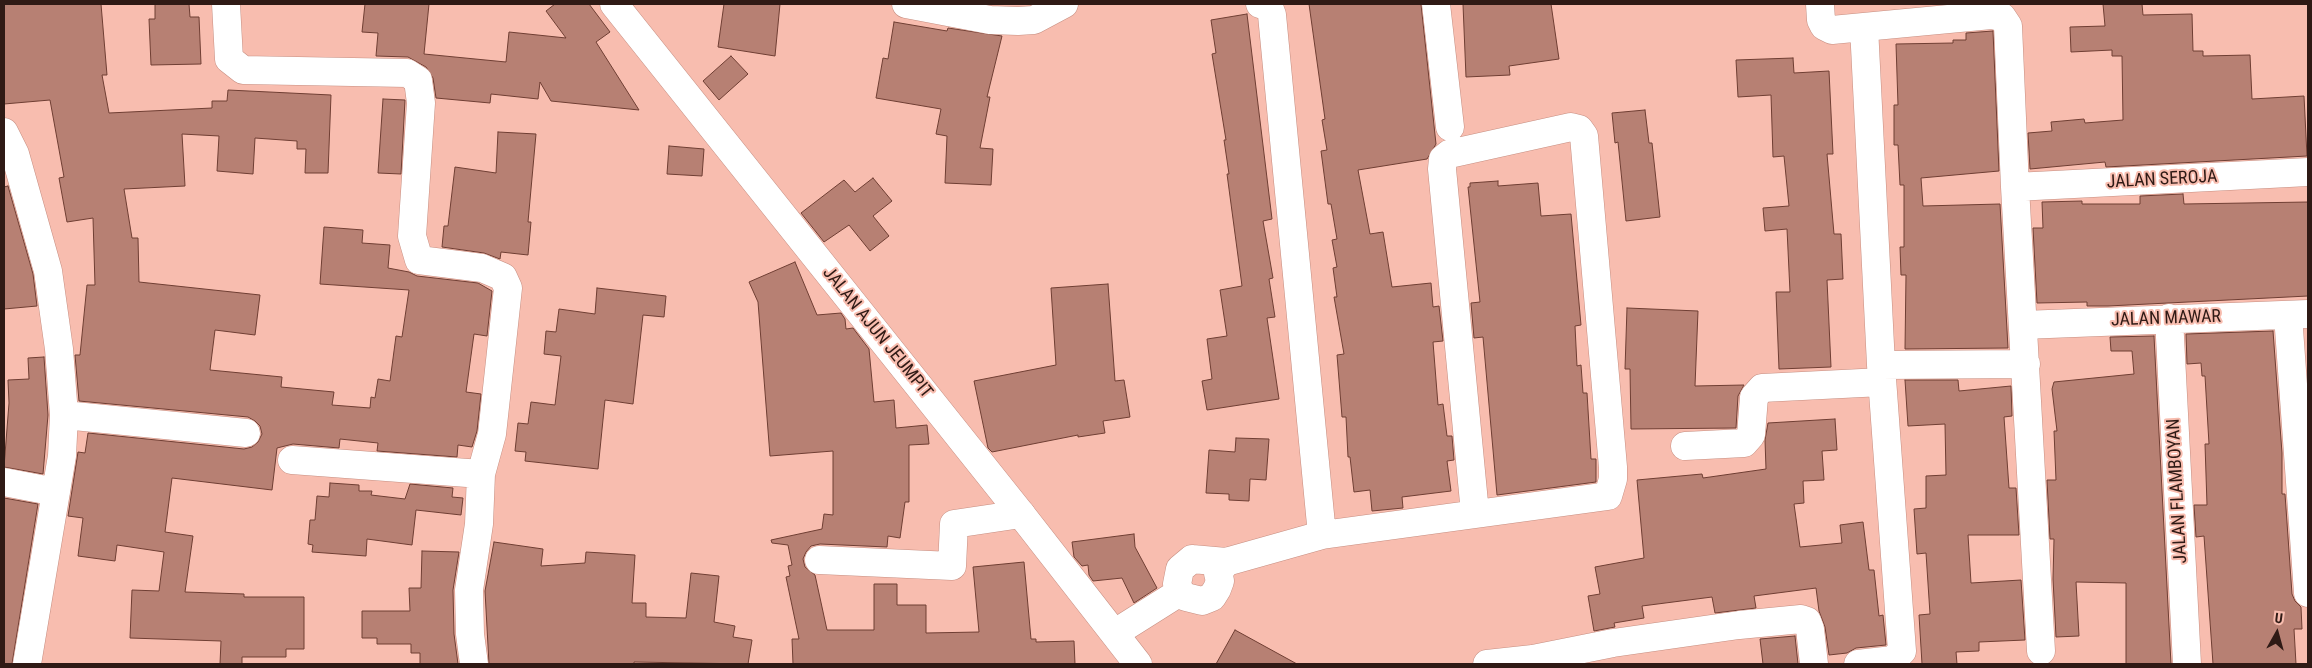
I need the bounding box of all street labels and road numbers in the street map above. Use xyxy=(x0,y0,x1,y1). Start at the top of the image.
street label: JALAN SEROJA xyxy=(2106,166,2218,194)
street label: JALAN AJUN JEUMPIT xyxy=(817,263,937,403)
street label: JALAN MAWAR xyxy=(2111,306,2221,332)
street label: JALAN FLAMBOYAN xyxy=(2163,418,2193,564)

